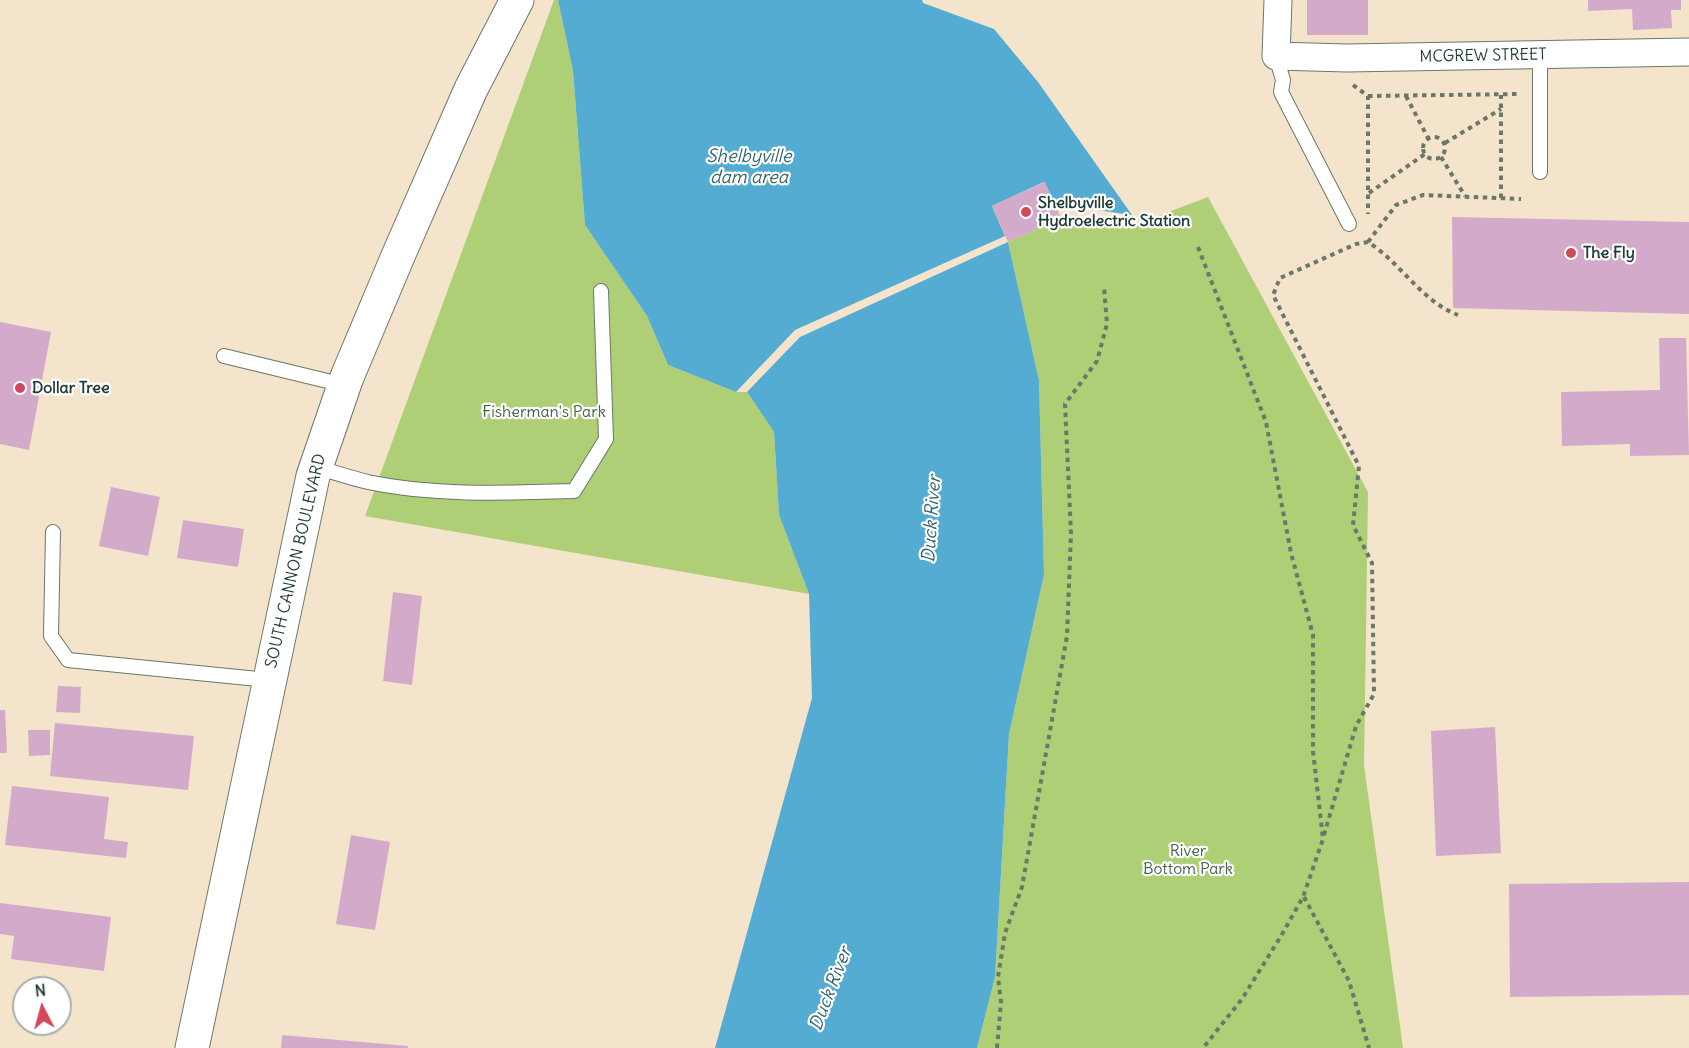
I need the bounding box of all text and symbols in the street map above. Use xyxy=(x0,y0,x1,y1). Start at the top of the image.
street label: MCGREW STREET xyxy=(1419,45,1547,67)
water label: Shelbyville dam area xyxy=(707,146,791,188)
place label: Shelbyville Hydroelectric Station xyxy=(1038,193,1190,231)
marker: Shelbyville Hydroelectric Station xyxy=(1019,205,1033,219)
place label: The Fly xyxy=(1583,243,1635,263)
marker: The Fly xyxy=(1564,246,1578,260)
place label: Dollar Tree xyxy=(32,378,110,398)
marker: Dollar Tree xyxy=(13,381,27,395)
park label: Fisherman's Park xyxy=(482,402,606,422)
street label: SOUTH CANNON BOULEVARD xyxy=(262,452,330,670)
water label: Duck River xyxy=(918,475,946,563)
park label: River Bottom Park xyxy=(1143,841,1233,879)
water label: Duck River xyxy=(805,944,857,1034)
north arrow xyxy=(12,976,72,1036)
text: N xyxy=(34,980,47,1001)

